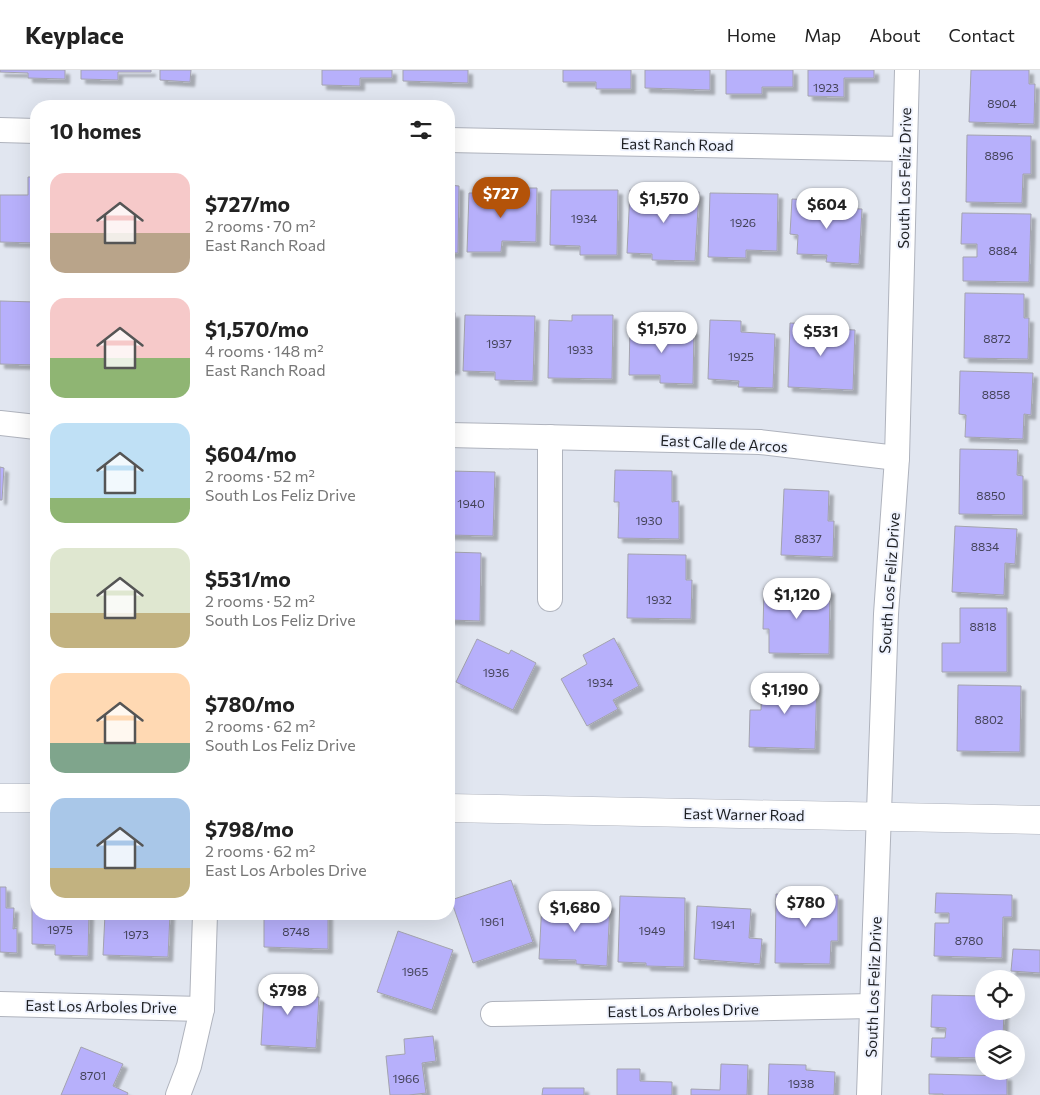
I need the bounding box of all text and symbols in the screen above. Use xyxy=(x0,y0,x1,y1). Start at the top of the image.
text: Keyplace xyxy=(25,20,124,49)
text: Home xyxy=(727,24,776,46)
text: Map xyxy=(804,24,841,46)
text: About xyxy=(869,24,921,46)
text: Contact xyxy=(949,24,1015,46)
house number: 1923 xyxy=(813,80,839,94)
house number: 8904 xyxy=(987,96,1017,110)
street label: South Los Feliz Drive xyxy=(894,107,914,249)
icon: filters xyxy=(407,116,435,144)
text: 10 homes xyxy=(50,118,141,143)
street label: East Ranch Road xyxy=(620,134,734,154)
house number: 8896 xyxy=(984,148,1014,162)
pin: $727 xyxy=(471,176,531,219)
pin: $1,570 xyxy=(623,182,705,224)
text: $727 xyxy=(483,183,519,202)
text: $1,570 xyxy=(639,188,689,207)
pin: $604 xyxy=(797,188,857,230)
text: $727/mo xyxy=(205,191,290,216)
icon: home xyxy=(90,193,150,253)
text: $604 xyxy=(807,194,847,213)
house number: 1934 xyxy=(571,211,597,225)
house number: 1926 xyxy=(730,215,756,229)
text: 2 rooms · 70 m² xyxy=(205,216,316,235)
text: East Ranch Road xyxy=(205,235,325,254)
house number: 8884 xyxy=(988,243,1018,257)
pin: $1,570 xyxy=(621,312,703,354)
pin: $531 xyxy=(791,314,851,357)
text: $1,570/mo xyxy=(205,316,309,341)
icon: home xyxy=(90,318,150,378)
text: $1,570 xyxy=(637,318,687,337)
text: $531 xyxy=(803,321,839,340)
house number: 8872 xyxy=(983,331,1011,345)
house number: 1937 xyxy=(486,336,512,350)
text: 4 rooms · 148 m² xyxy=(205,341,324,360)
house number: 1933 xyxy=(567,342,593,356)
house number: 1925 xyxy=(728,349,754,363)
text: East Ranch Road xyxy=(205,360,325,379)
house number: 8858 xyxy=(982,387,1010,401)
street label: East Calle de Arcos xyxy=(660,431,788,455)
text: $604/mo xyxy=(205,441,297,466)
icon: home xyxy=(90,443,150,503)
text: 2 rooms · 52 m² xyxy=(205,466,315,485)
text: South Los Feliz Drive xyxy=(205,485,356,504)
house number: 8850 xyxy=(976,488,1006,502)
house number: 1940 xyxy=(457,496,485,510)
street label: South Los Feliz Drive xyxy=(875,512,903,654)
house number: 1930 xyxy=(635,513,663,527)
house number: 8837 xyxy=(794,531,822,545)
house number: 8834 xyxy=(971,539,999,553)
text: $531/mo xyxy=(205,566,291,591)
icon: home xyxy=(90,568,150,628)
pin: $1,120 xyxy=(756,578,838,620)
text: $1,120 xyxy=(774,584,820,603)
text: 2 rooms · 52 m² xyxy=(205,591,315,610)
house number: 1932 xyxy=(646,592,672,606)
text: South Los Feliz Drive xyxy=(205,610,356,629)
house number: 8818 xyxy=(970,619,996,633)
house number: 1936 xyxy=(483,665,509,679)
pin: $1,190 xyxy=(744,672,826,715)
house number: 1934 xyxy=(587,675,613,689)
text: $1,190 xyxy=(762,679,809,698)
text: $780/mo xyxy=(205,691,295,716)
icon: home xyxy=(90,693,150,753)
house number: 8802 xyxy=(974,712,1004,726)
text: 2 rooms · 62 m² xyxy=(205,716,315,735)
text: South Los Feliz Drive xyxy=(205,735,356,754)
street label: East Warner Road xyxy=(683,804,805,824)
text: $798/mo xyxy=(205,816,294,841)
icon: home xyxy=(90,818,150,878)
text: 2 rooms · 62 m² xyxy=(205,841,315,860)
text: East Los Arboles Drive xyxy=(205,860,367,879)
pin: $780 xyxy=(776,886,836,928)
pin: $1,680 xyxy=(534,890,616,933)
text: $780 xyxy=(787,892,825,911)
text: $1,680 xyxy=(550,897,600,916)
house number: 1961 xyxy=(480,914,504,928)
street label: South Los Feliz Drive xyxy=(862,916,884,1058)
house number: 1941 xyxy=(711,917,735,931)
house number: 1975 xyxy=(47,922,73,936)
house number: 1949 xyxy=(639,923,665,937)
house number: 8748 xyxy=(282,924,310,938)
house number: 1973 xyxy=(123,927,149,941)
house number: 8780 xyxy=(955,933,983,947)
house number: 1965 xyxy=(402,964,428,978)
map controls xyxy=(975,970,1025,1080)
button: locate xyxy=(975,970,1025,1020)
pin: $798 xyxy=(258,974,318,1016)
text: $798 xyxy=(269,980,307,999)
street label: East Los Arboles Drive xyxy=(25,996,177,1016)
street label: East Los Arboles Drive xyxy=(607,1000,759,1020)
button: layers xyxy=(975,1030,1025,1080)
house number: 8701 xyxy=(80,1068,106,1082)
house number: 1966 xyxy=(393,1071,419,1085)
house number: 1938 xyxy=(788,1076,814,1090)

